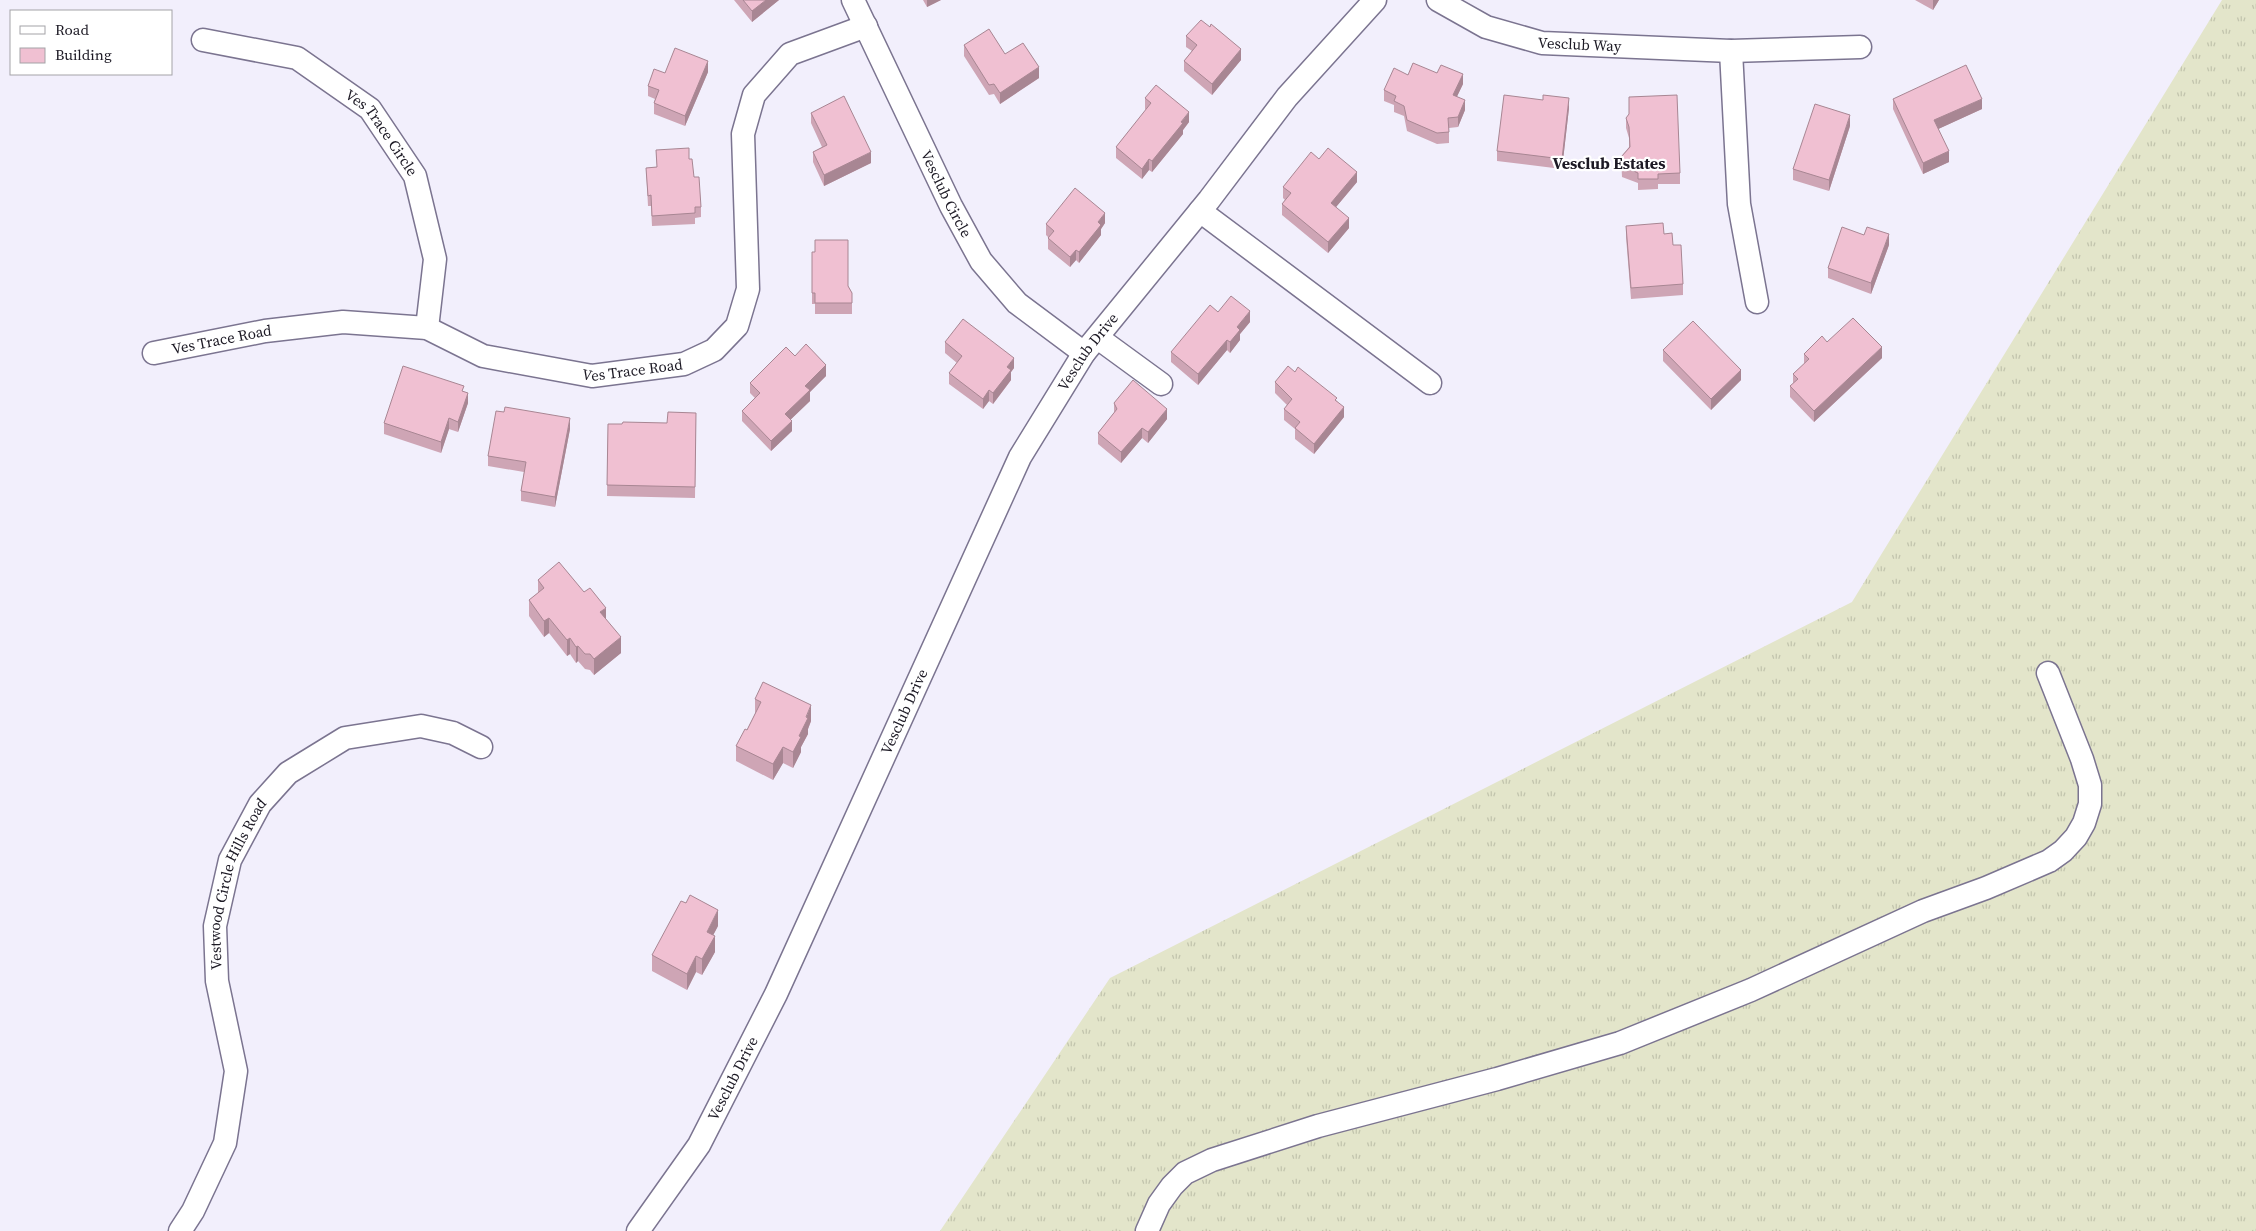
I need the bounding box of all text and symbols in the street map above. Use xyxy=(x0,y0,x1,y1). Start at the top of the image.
legend xyxy=(10,10,172,75)
text: Road xyxy=(55,19,89,40)
street label: Vesclub Way xyxy=(1537,32,1622,56)
text: Building xyxy=(55,44,112,65)
street label: Ves Trace Circle xyxy=(341,84,423,180)
street label: Vesclub Circle xyxy=(916,147,977,241)
district label: Vesclub Estates xyxy=(1553,152,1666,174)
street label: Vesclub Drive xyxy=(1052,308,1123,395)
street label: Ves Trace Road xyxy=(170,319,273,359)
street label: Ves Trace Road xyxy=(580,353,684,386)
street label: Vesclub Drive xyxy=(875,665,933,758)
street label: Vestwood Circle Hills Road xyxy=(204,793,271,970)
street label: Vesclub Drive xyxy=(702,1032,763,1124)

